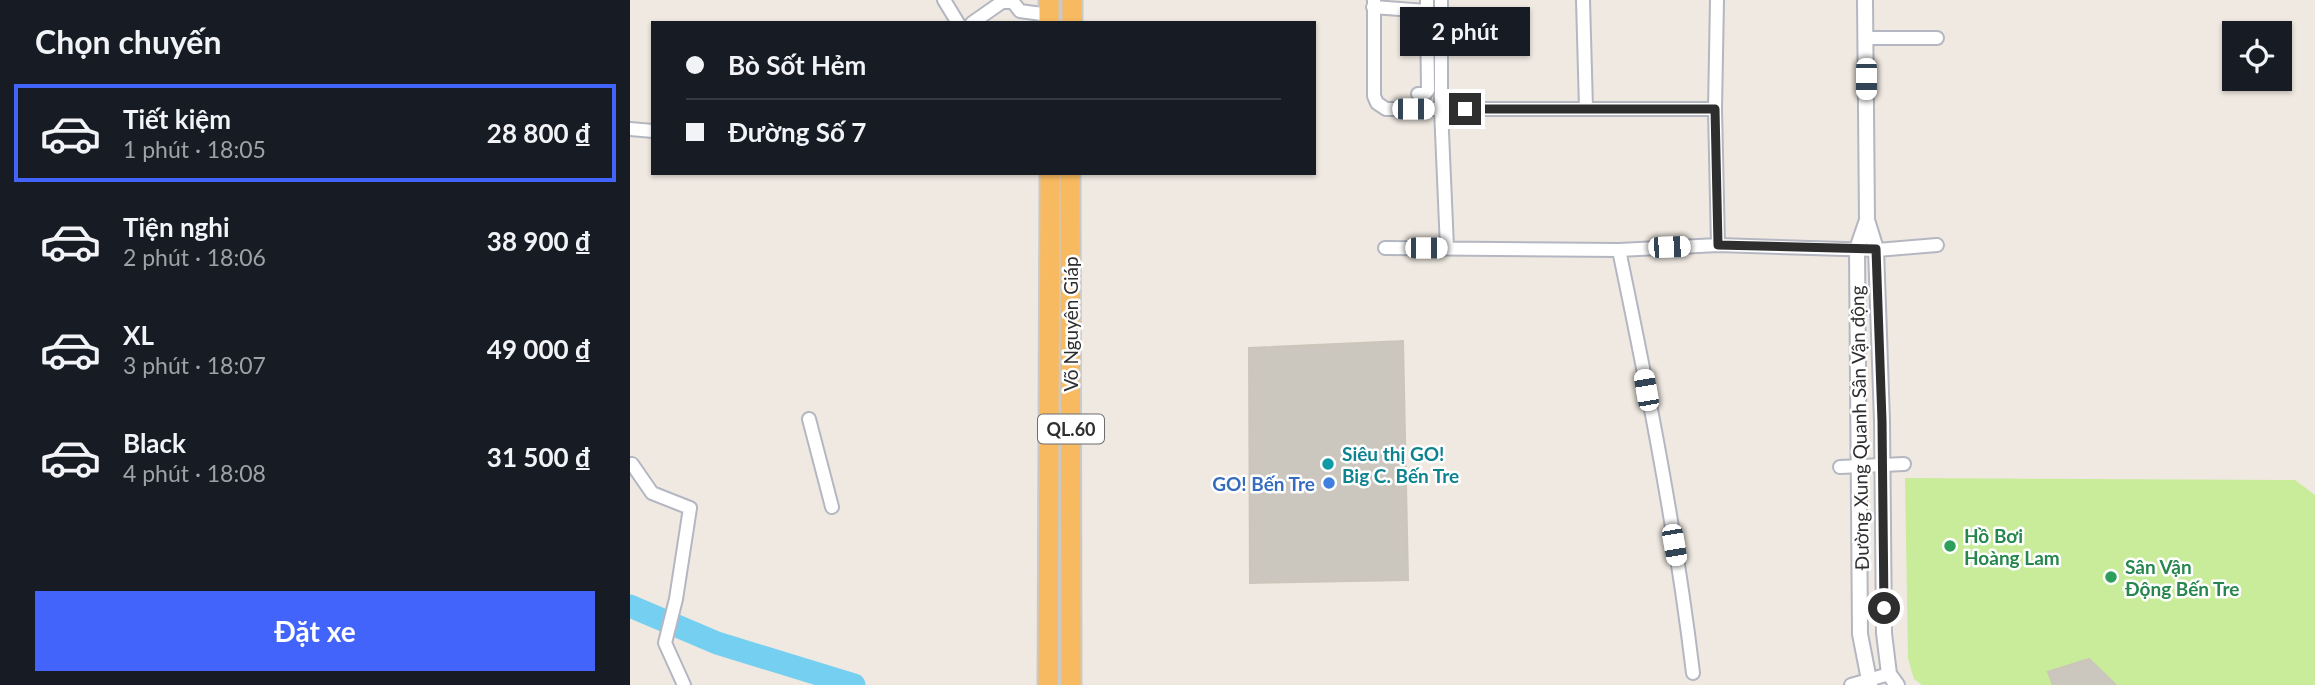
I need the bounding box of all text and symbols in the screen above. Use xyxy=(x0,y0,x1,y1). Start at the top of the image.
callout: 2 phút xyxy=(1400,7,1530,56)
text: 2 phút xyxy=(1432,17,1498,45)
map controls xyxy=(2222,21,2292,91)
button: locate xyxy=(2222,21,2292,91)
text: Chọn chuyến xyxy=(35,22,221,61)
text: Bò Sốt Hẻm xyxy=(728,49,866,81)
car xyxy=(1856,58,1877,100)
route end xyxy=(1449,93,1481,125)
car xyxy=(1393,99,1435,120)
icon: car xyxy=(39,102,102,165)
text: Tiết kiệm xyxy=(123,103,231,135)
text: Đường Số 7 xyxy=(728,116,866,148)
text: 28 800 ₫ xyxy=(487,117,591,149)
text: 1 phút · 18:05 xyxy=(123,135,266,163)
icon: car xyxy=(39,210,102,273)
text: Tiện nghi xyxy=(123,211,230,243)
text: 38 900 ₫ xyxy=(487,225,591,257)
car xyxy=(1648,236,1691,258)
car xyxy=(1406,238,1448,259)
text: 2 phút · 18:06 xyxy=(123,243,266,271)
street label: Võ Nguyên Giáp xyxy=(1059,256,1082,392)
street label: Đường Xung Quanh Sân Vận động xyxy=(1845,285,1873,571)
icon: car xyxy=(39,318,102,381)
text: XL xyxy=(123,319,154,351)
text: 49 000 ₫ xyxy=(487,333,591,365)
text: 3 phút · 18:07 xyxy=(123,351,266,379)
car xyxy=(1633,367,1660,413)
road number: QL.60 xyxy=(1038,414,1104,444)
icon: car xyxy=(39,426,102,489)
text: Black xyxy=(123,427,186,459)
text: 31 500 ₫ xyxy=(487,441,591,473)
place label: Siêu thị GO! Big C. Bến Tre xyxy=(1342,442,1459,487)
marker: Siêu thị GO! Big C. Bến Tre xyxy=(1320,456,1336,472)
text: 4 phút · 18:08 xyxy=(123,459,266,487)
place label: GO! Bến Tre xyxy=(1212,472,1315,495)
marker: GO! Bến Tre xyxy=(1321,475,1337,491)
car xyxy=(1661,522,1688,568)
place label: Hồ Bơi Hoàng Lam xyxy=(1964,524,2060,569)
marker: Hồ Bơi Hoàng Lam xyxy=(1942,538,1958,554)
place label: Sân Vận Động Bến Tre xyxy=(2124,555,2240,600)
marker: Sân Vận Động Bến Tre xyxy=(2103,569,2119,585)
button: Đặt xe xyxy=(35,591,595,671)
route start xyxy=(1868,592,1900,624)

